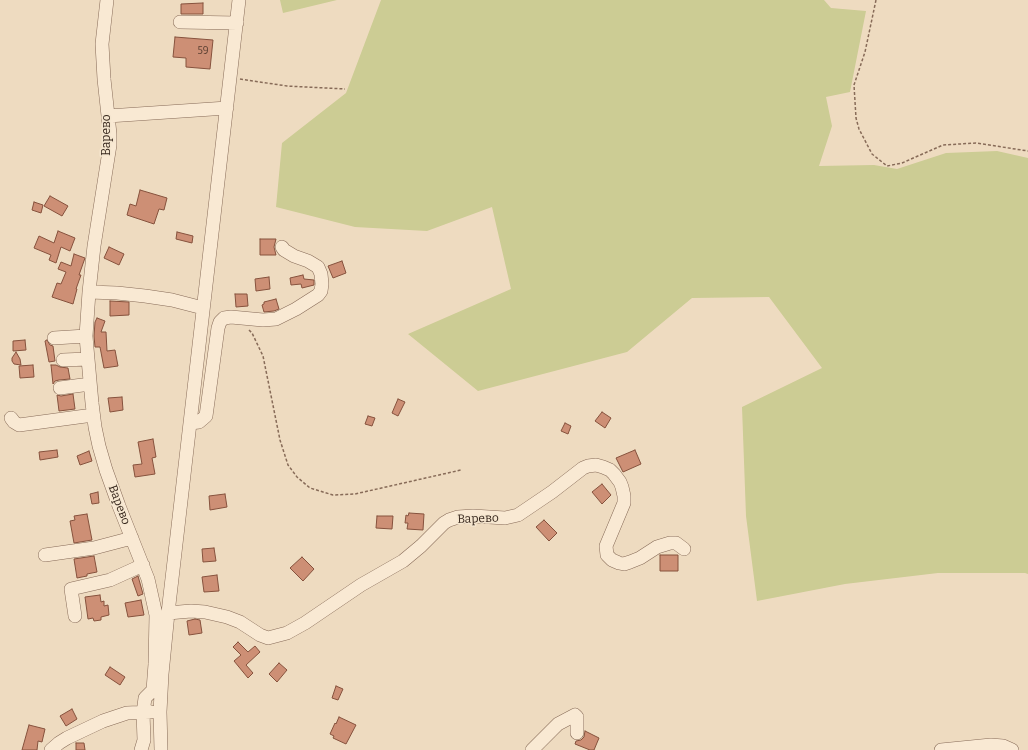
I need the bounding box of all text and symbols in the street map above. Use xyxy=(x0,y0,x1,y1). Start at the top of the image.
house number: 59 xyxy=(197,45,209,57)
street label: Варево xyxy=(100,114,114,156)
street label: Варево xyxy=(105,483,133,527)
street label: Варево xyxy=(457,511,499,527)

